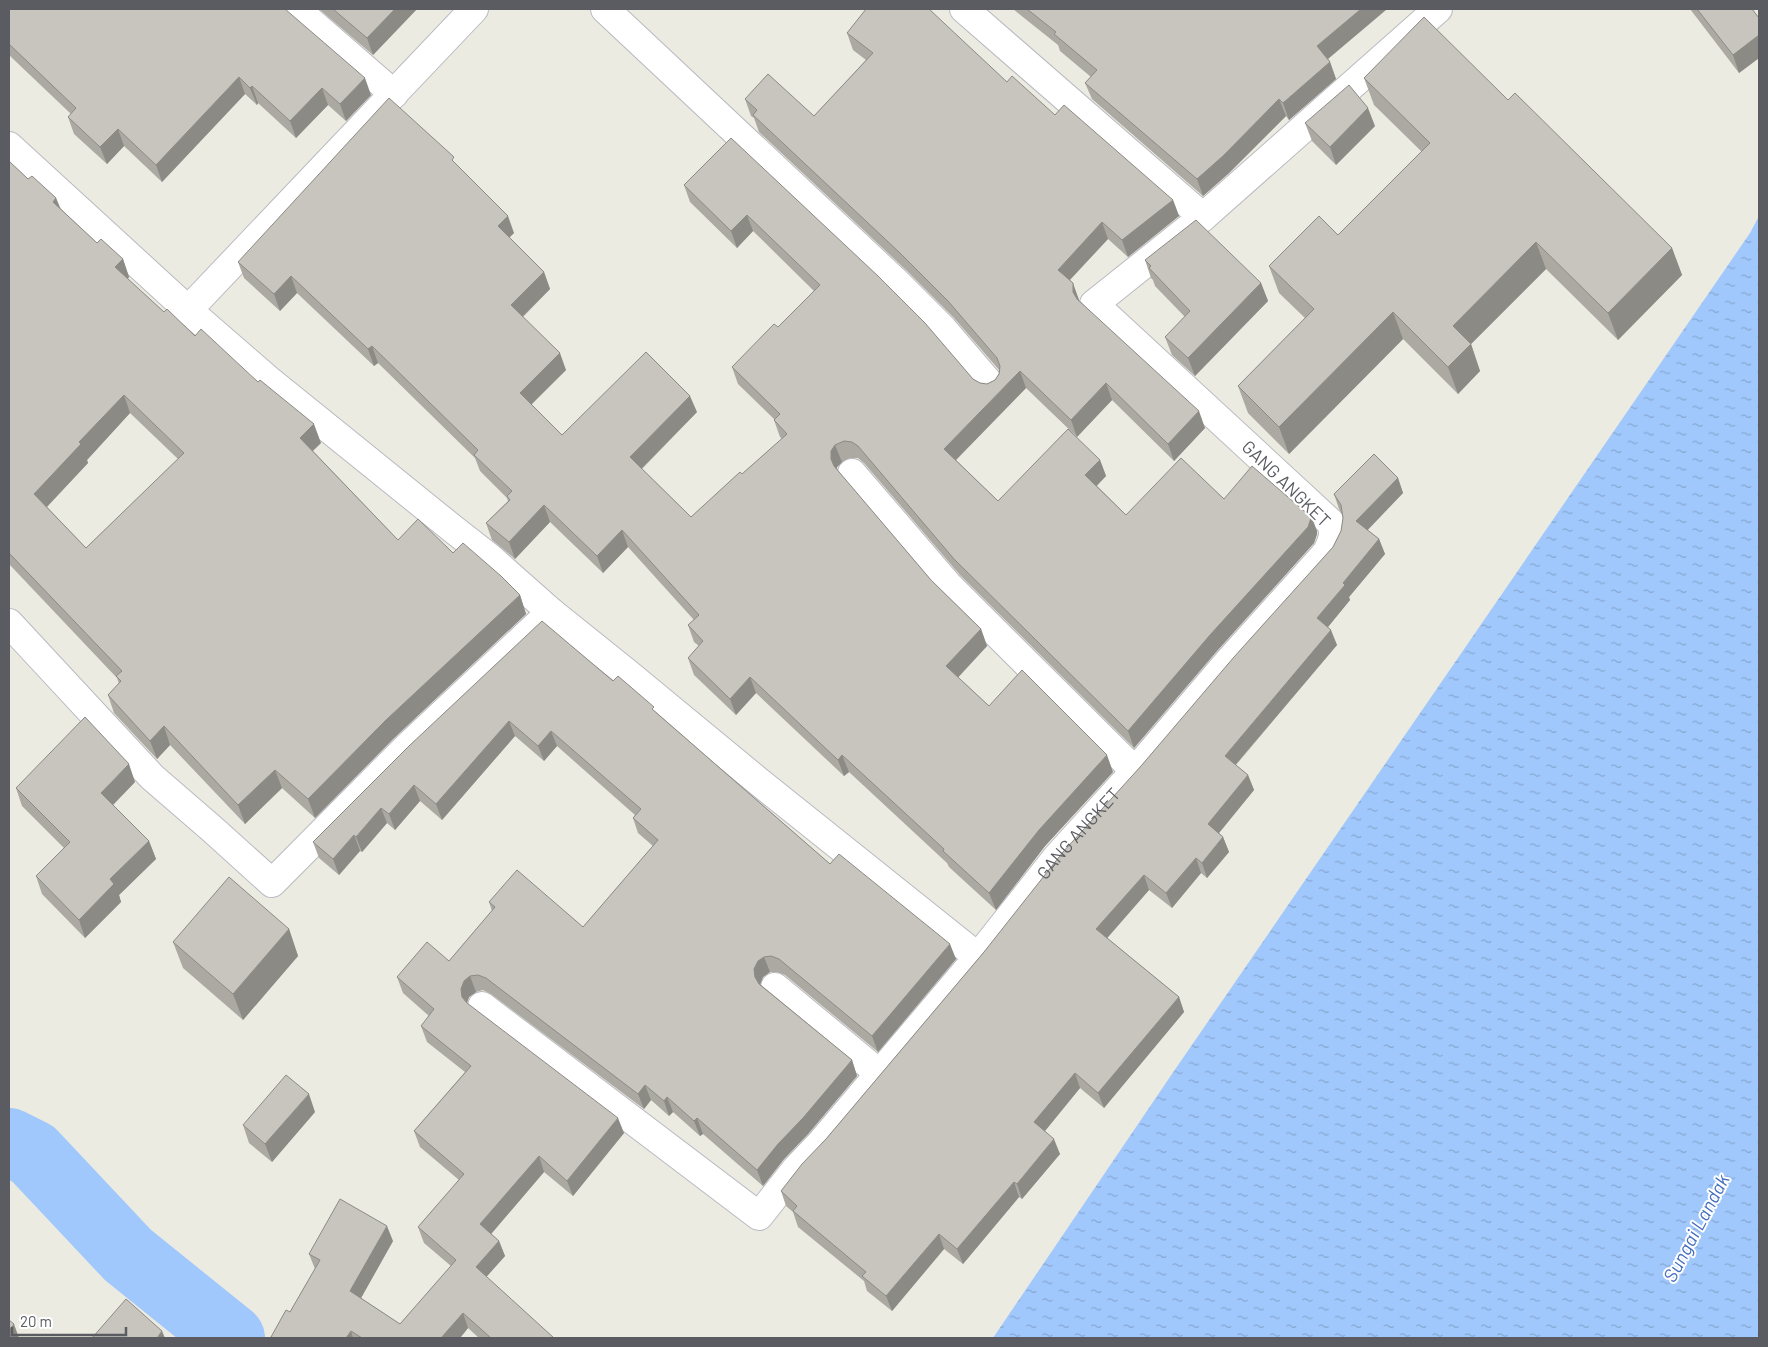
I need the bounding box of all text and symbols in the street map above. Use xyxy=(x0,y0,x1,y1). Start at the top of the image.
street label: GANG ANGKET xyxy=(1238,435,1336,531)
street label: GANG ANGKET xyxy=(1032,783,1124,884)
water label: Sungai Landak xyxy=(1658,1169,1734,1286)
scale bar xyxy=(12,1304,126,1336)
text: 20 m xyxy=(20,1312,52,1330)

